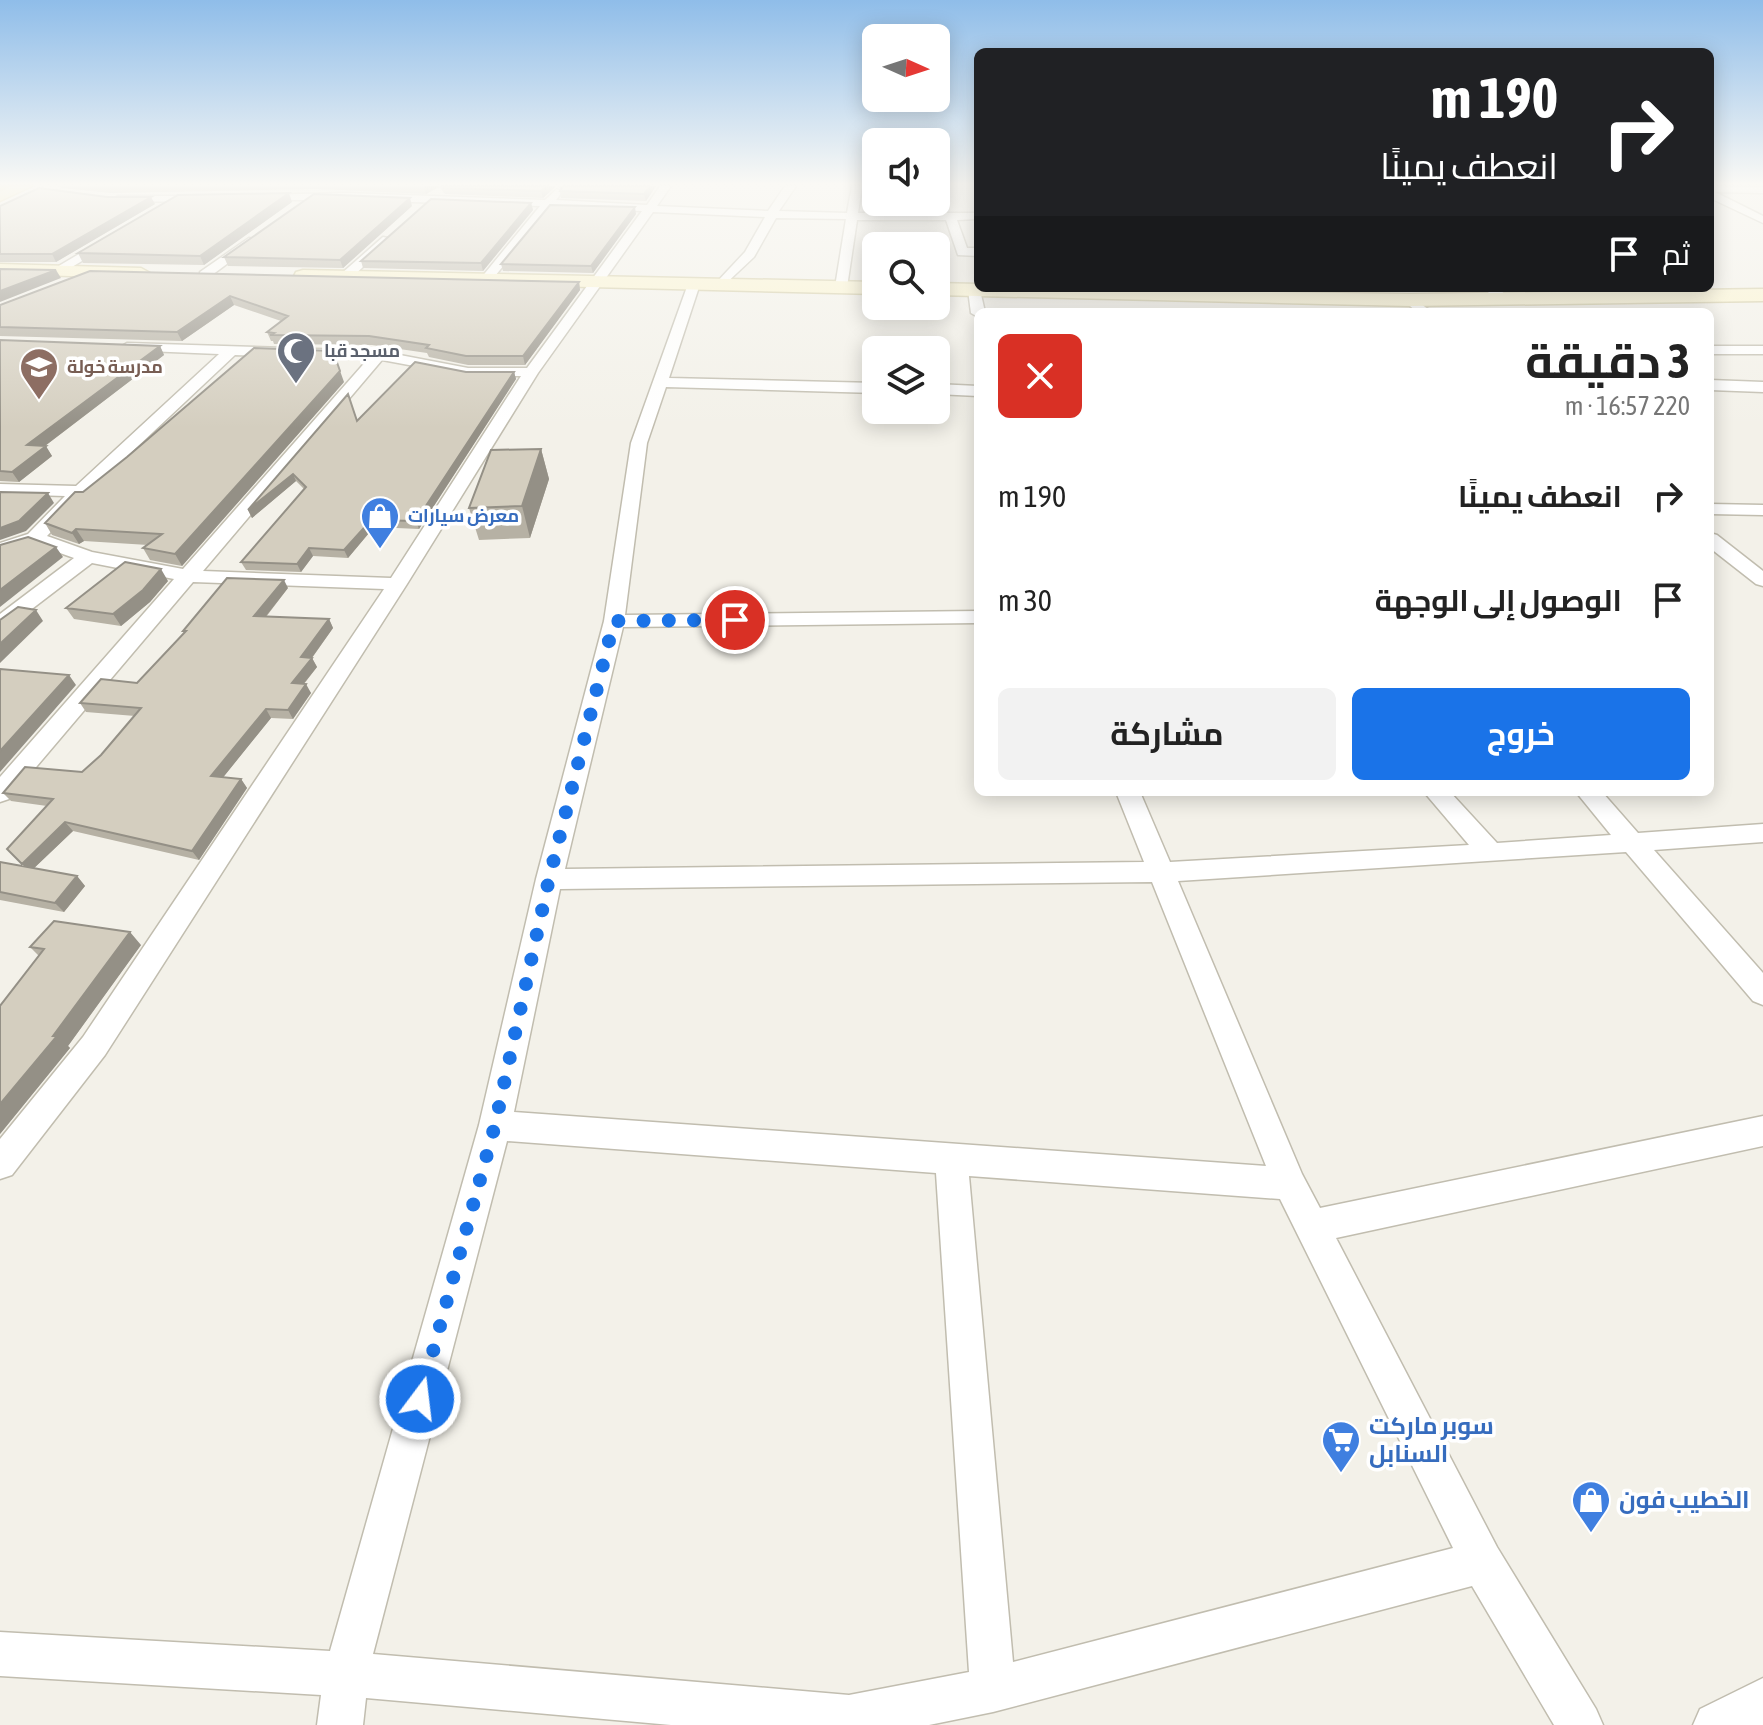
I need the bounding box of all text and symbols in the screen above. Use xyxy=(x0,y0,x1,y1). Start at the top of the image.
north arrow xyxy=(862,24,950,112)
map controls xyxy=(862,24,950,424)
text: 190 m xyxy=(1431,66,1558,130)
icon: right xyxy=(1586,80,1690,184)
button: sound xyxy=(862,128,950,216)
text: انعطف يمينًا xyxy=(1380,145,1558,187)
button: search xyxy=(862,232,950,320)
icon: arrive xyxy=(1602,232,1646,276)
text: ثم xyxy=(1662,237,1690,271)
mosque icon: مسجد قبا xyxy=(275,330,317,385)
text: 3 دقيقة xyxy=(1525,333,1690,388)
button: close xyxy=(998,334,1082,418)
button: layers xyxy=(862,336,950,424)
place label: مسجد قبا xyxy=(324,340,400,361)
school or university icon: مدرسة خولة xyxy=(18,346,60,401)
place label: مدرسة خولة xyxy=(67,356,163,378)
text: 220 m · 16:57 xyxy=(1565,391,1690,421)
icon: right xyxy=(1646,474,1690,518)
text: 190 m xyxy=(998,479,1066,513)
text: انعطف يمينًا xyxy=(1458,479,1622,513)
shop icon: معرض سيارات xyxy=(359,495,401,550)
place label: معرض سيارات xyxy=(408,505,519,527)
icon: arrive xyxy=(1646,578,1690,622)
text: 30 m xyxy=(998,583,1052,617)
text: الوصول إلى الوجهة xyxy=(1375,583,1622,617)
pin xyxy=(701,586,769,654)
icon: arrive xyxy=(713,598,757,642)
button: مشاركة xyxy=(998,688,1336,780)
button: خروج xyxy=(1352,688,1690,780)
position arrow xyxy=(378,1357,462,1441)
place label: سوبر ماركت السنابل xyxy=(1369,1412,1494,1468)
supermarket icon: سوبر ماركت السنابل xyxy=(1320,1419,1362,1474)
shop icon: الخطيب فون xyxy=(1570,1479,1612,1534)
place label: الخطيب فون xyxy=(1619,1486,1750,1514)

